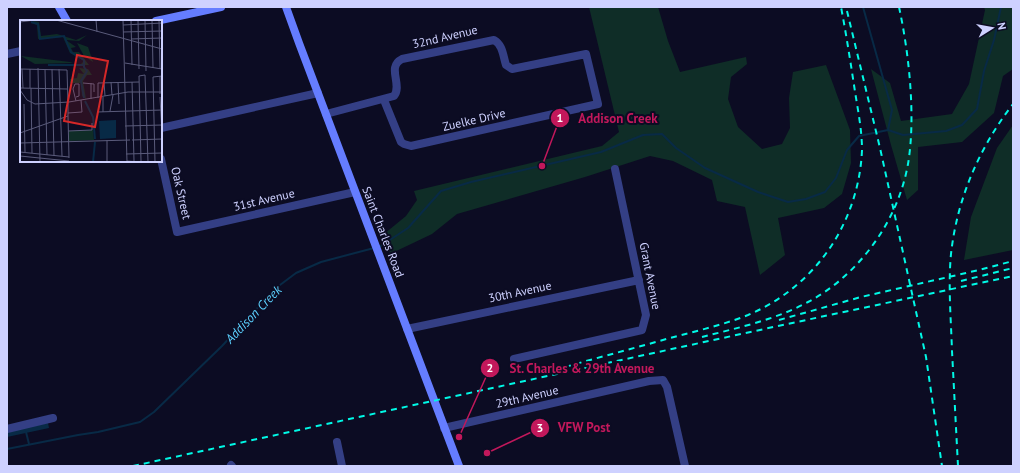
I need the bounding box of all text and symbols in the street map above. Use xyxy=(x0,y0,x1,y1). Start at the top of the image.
north arrow xyxy=(972,8,1012,48)
inset map xyxy=(20,20,162,162)
text: N xyxy=(994,21,1009,31)
street label: 32nd Avenue xyxy=(411,22,479,51)
street label: Zuelke Drive xyxy=(441,105,507,134)
callout: Addison Creek xyxy=(550,106,666,131)
text: 1 xyxy=(557,110,563,125)
text: Addison Creek xyxy=(578,110,658,127)
street label: Oak Street xyxy=(168,165,195,221)
street label: Saint Charles Road xyxy=(359,184,408,279)
street label: 31st Avenue xyxy=(232,185,296,214)
street label: Grant Avenue xyxy=(637,241,664,311)
street label: 30th Avenue xyxy=(487,278,553,306)
water label: Addison Creek xyxy=(221,281,286,348)
callout: St. Charles & 29th Avenue xyxy=(480,356,663,381)
text: 2 xyxy=(487,360,493,375)
text: St. Charles & 29th Avenue xyxy=(510,360,655,377)
street label: 29th Avenue xyxy=(494,382,560,411)
callout: VFW Post xyxy=(530,415,618,440)
text: VFW Post xyxy=(557,419,611,436)
text: 3 xyxy=(537,420,543,435)

